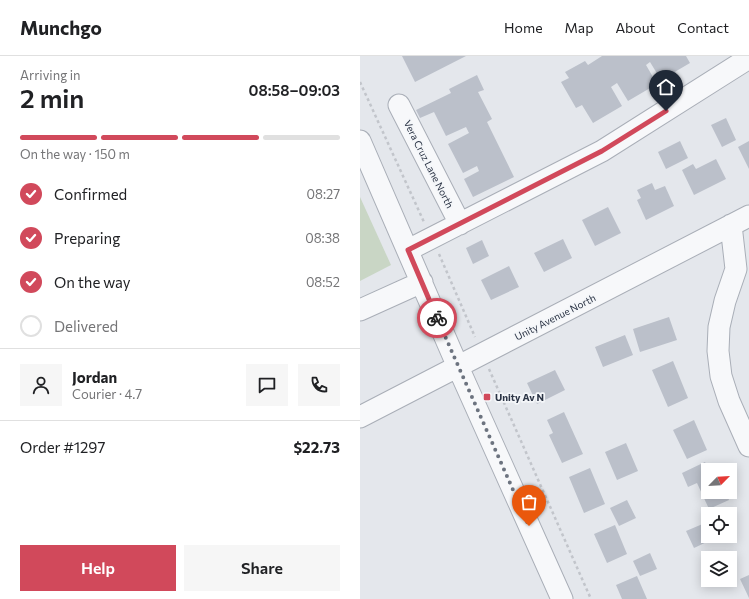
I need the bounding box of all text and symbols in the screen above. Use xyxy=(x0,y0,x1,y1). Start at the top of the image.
text: Munchgo xyxy=(20,16,102,39)
text: Home xyxy=(504,19,543,36)
text: Map xyxy=(565,19,593,36)
text: About xyxy=(615,19,655,36)
text: Contact xyxy=(677,19,729,36)
text: Arriving in xyxy=(20,67,80,83)
pin xyxy=(649,70,683,111)
icon: home xyxy=(655,76,677,98)
text: 08:58–09:03 xyxy=(249,81,340,99)
text: 2 min xyxy=(20,82,84,113)
street label: Vera Cruz Lane North xyxy=(402,118,456,210)
text: On the way · 150 m xyxy=(20,146,130,162)
icon: check xyxy=(20,183,42,205)
text: Confirmed xyxy=(54,185,127,203)
text: 08:27 xyxy=(307,186,340,202)
icon: check xyxy=(20,227,42,249)
text: Preparing xyxy=(54,229,120,247)
text: 08:38 xyxy=(305,230,340,246)
icon: check xyxy=(20,271,42,293)
text: On the way xyxy=(54,273,131,291)
text: 08:52 xyxy=(306,274,340,290)
street label: Unity Avenue North xyxy=(512,291,598,343)
courier xyxy=(417,298,457,338)
icon: bike xyxy=(426,307,448,329)
text: Delivered xyxy=(54,317,118,335)
button: person xyxy=(20,364,62,406)
button: chat xyxy=(246,364,288,406)
button: phone xyxy=(298,364,340,406)
text: Jordan xyxy=(72,368,117,386)
text: Courier · 4.7 xyxy=(72,386,142,402)
place label: Unity Av N xyxy=(495,391,544,403)
marker: Unity Av N xyxy=(482,392,492,402)
text: Order #1297 xyxy=(20,438,105,456)
text: $22.73 xyxy=(294,438,340,456)
north arrow xyxy=(701,463,737,499)
map controls xyxy=(701,463,737,587)
pin xyxy=(512,485,546,526)
icon: bag xyxy=(518,491,540,513)
button: locate xyxy=(701,507,737,543)
button: Help xyxy=(20,545,176,591)
button: Share xyxy=(184,545,340,591)
button: layers xyxy=(701,551,737,587)

